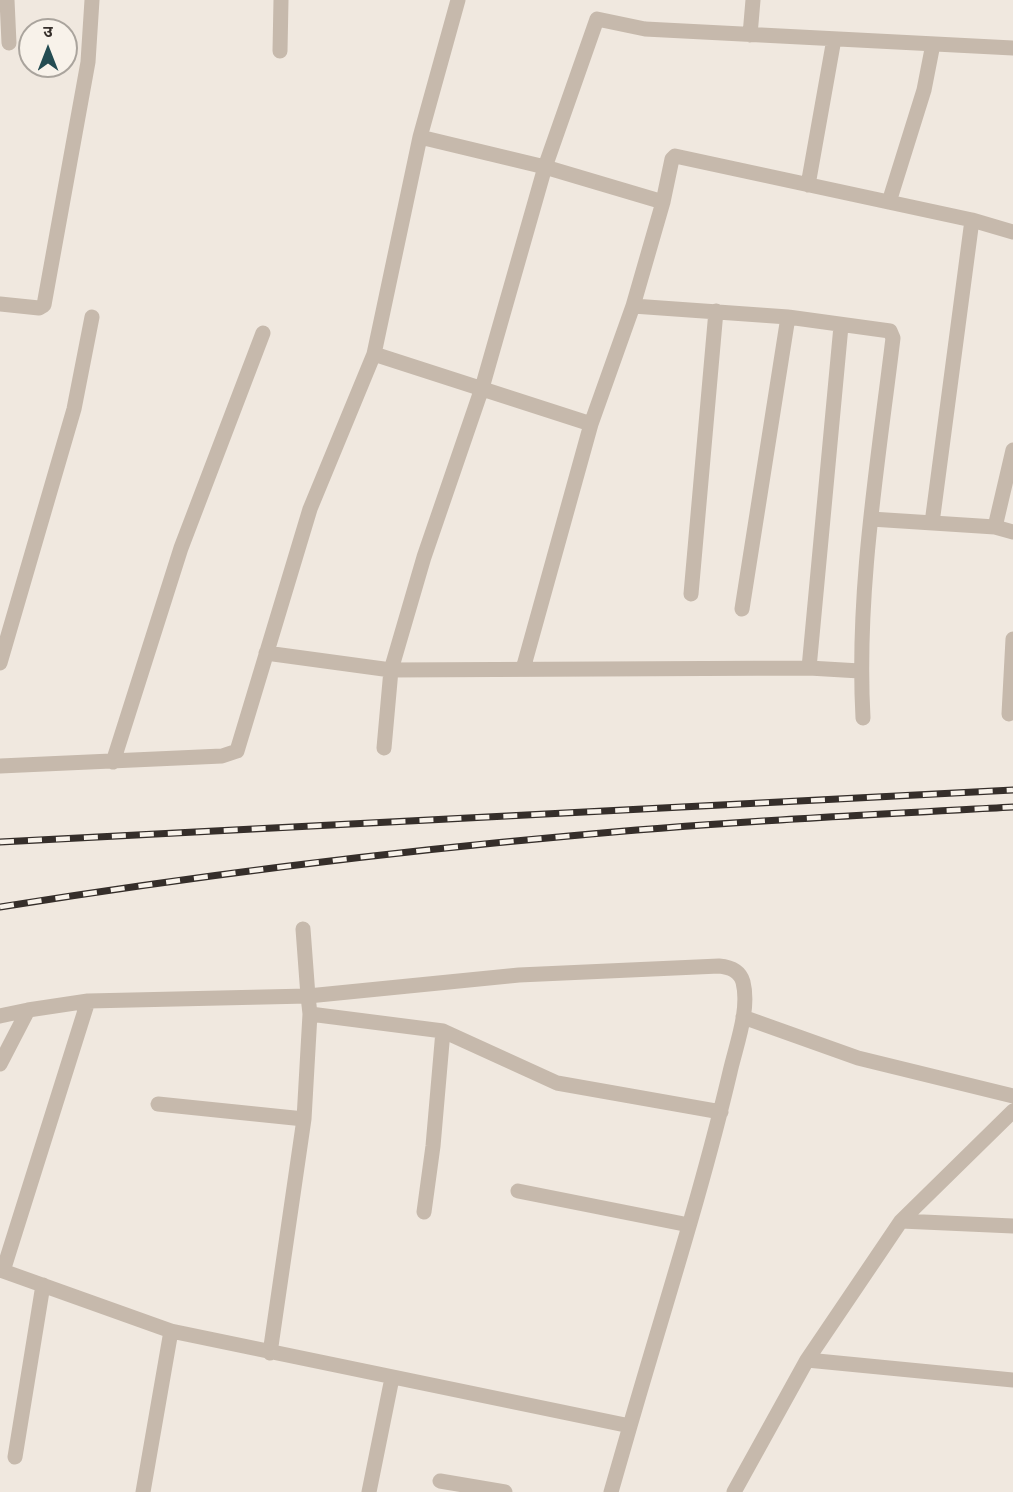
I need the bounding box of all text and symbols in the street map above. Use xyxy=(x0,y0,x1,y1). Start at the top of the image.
north arrow xyxy=(18,18,78,78)
text: उ xyxy=(43,22,53,41)

